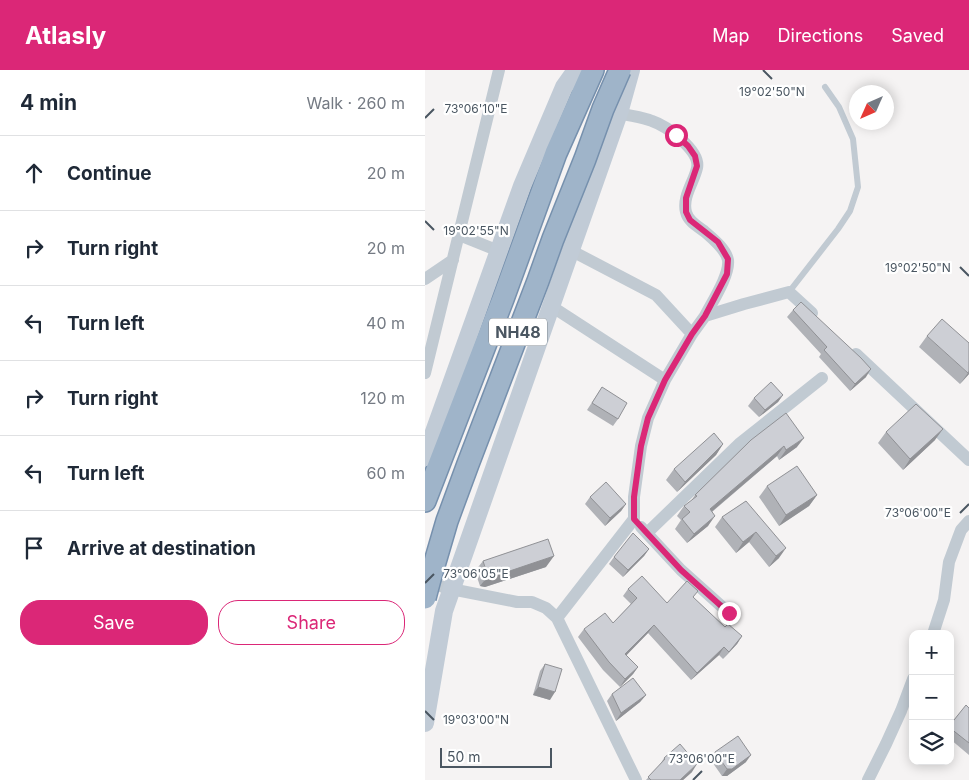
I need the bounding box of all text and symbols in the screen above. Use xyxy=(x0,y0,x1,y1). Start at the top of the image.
text: Atlasly xyxy=(25,21,106,50)
text: Map xyxy=(712,25,750,46)
text: Directions xyxy=(778,25,863,46)
text: Saved xyxy=(891,25,944,46)
text: 19°02'50"N xyxy=(739,84,805,99)
north arrow xyxy=(849,85,894,130)
text: 4 min xyxy=(20,90,77,115)
text: Walk · 260 m xyxy=(307,93,405,113)
text: 73°06'10"E xyxy=(444,101,508,116)
route start xyxy=(665,124,688,147)
icon: ahead xyxy=(20,159,48,187)
text: Continue xyxy=(67,162,152,185)
text: 20 m xyxy=(367,163,405,183)
text: 19°02'55"N xyxy=(443,223,509,238)
icon: right xyxy=(20,234,48,262)
text: Turn right xyxy=(67,237,158,260)
text: 20 m xyxy=(367,238,405,258)
text: 19°02'50"N xyxy=(885,260,951,275)
icon: left xyxy=(20,309,48,337)
text: Turn left xyxy=(67,312,145,335)
text: 40 m xyxy=(366,313,405,333)
road number: NH48 xyxy=(489,318,547,346)
icon: right xyxy=(20,384,48,412)
text: Turn right xyxy=(67,387,158,410)
text: 120 m xyxy=(360,388,405,408)
icon: left xyxy=(20,459,48,487)
text: Turn left xyxy=(67,462,145,485)
text: 60 m xyxy=(366,463,405,483)
text: 73°06'00"E xyxy=(885,505,951,520)
icon: arrive xyxy=(20,534,48,562)
text: Arrive at destination xyxy=(67,537,256,560)
text: 73°06'05"E xyxy=(443,566,509,581)
button: Save xyxy=(20,600,208,645)
button: Share xyxy=(218,600,405,645)
route end xyxy=(718,602,741,625)
map controls xyxy=(909,630,954,765)
button: + xyxy=(909,630,954,675)
button: − xyxy=(909,675,954,720)
text: 19°03'00"N xyxy=(443,712,509,727)
button: layers xyxy=(909,720,954,765)
scale bar xyxy=(440,745,553,768)
text: 50 m xyxy=(447,748,481,765)
text: 73°06'00"E xyxy=(669,751,735,766)

